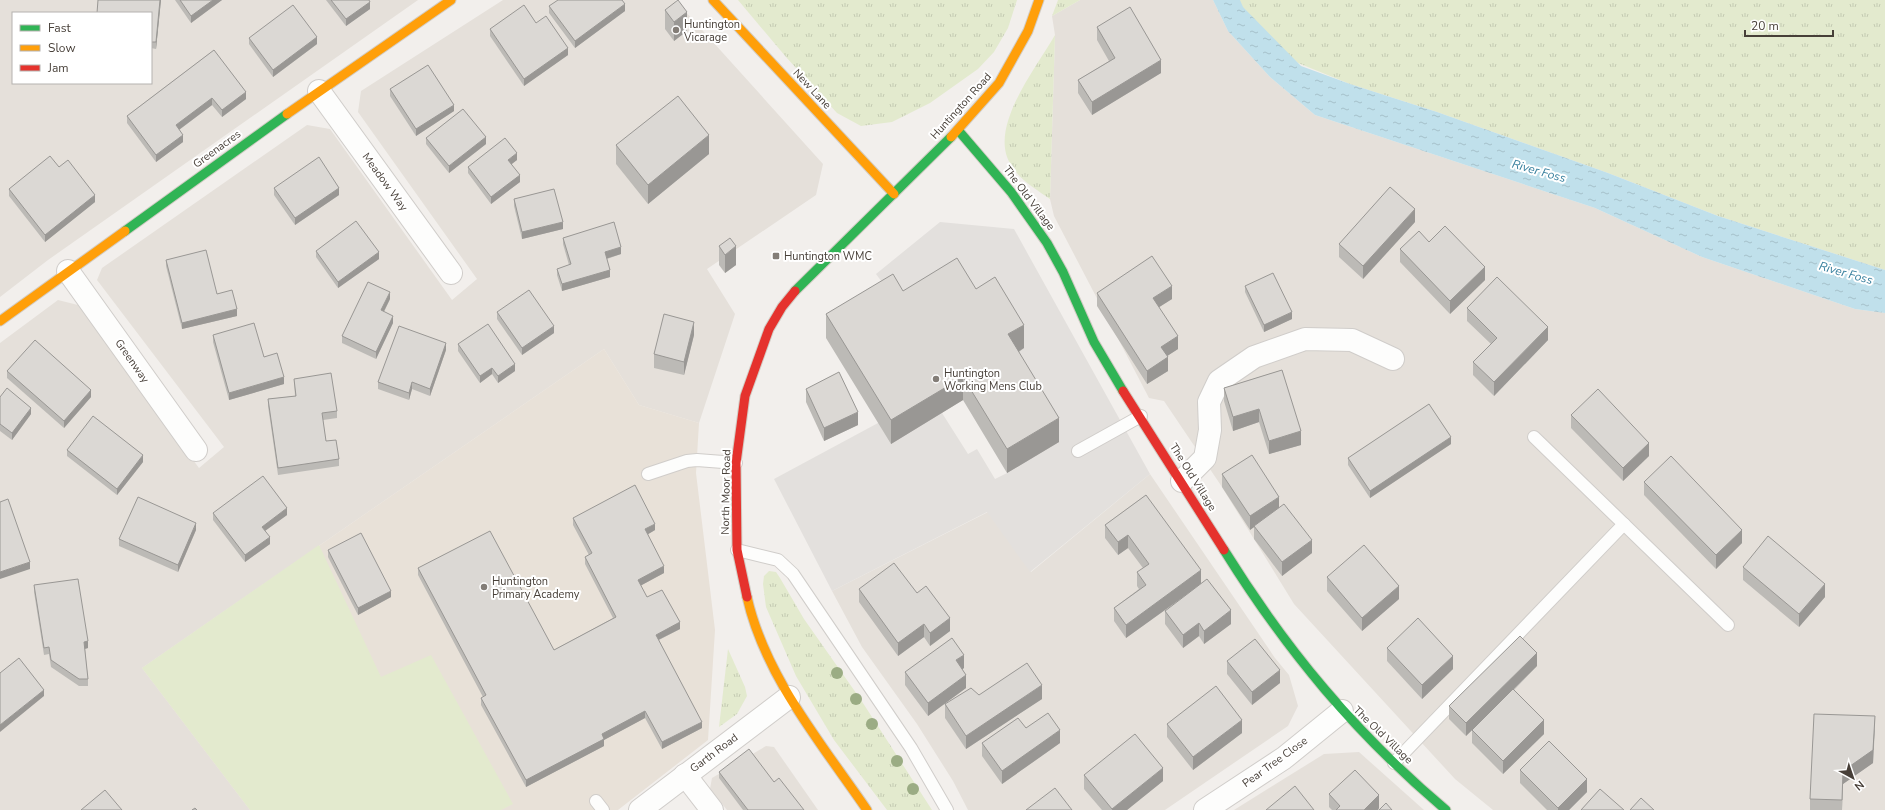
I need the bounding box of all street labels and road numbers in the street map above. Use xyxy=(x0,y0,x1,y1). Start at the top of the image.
street label: New Lane xyxy=(789,66,835,112)
street label: Huntington Road xyxy=(927,70,995,142)
street label: Greenacres xyxy=(190,127,244,171)
street label: Meadow Way xyxy=(359,150,411,214)
street label: The Old Village xyxy=(1000,163,1058,233)
street label: Greenway xyxy=(111,336,153,386)
street label: The Old Village xyxy=(1166,440,1220,514)
street label: North Moor Road xyxy=(718,449,734,535)
street label: The Old Village xyxy=(1350,703,1416,767)
street label: Garth Road xyxy=(687,730,741,776)
street label: Pear Tree Close xyxy=(1239,733,1311,791)

